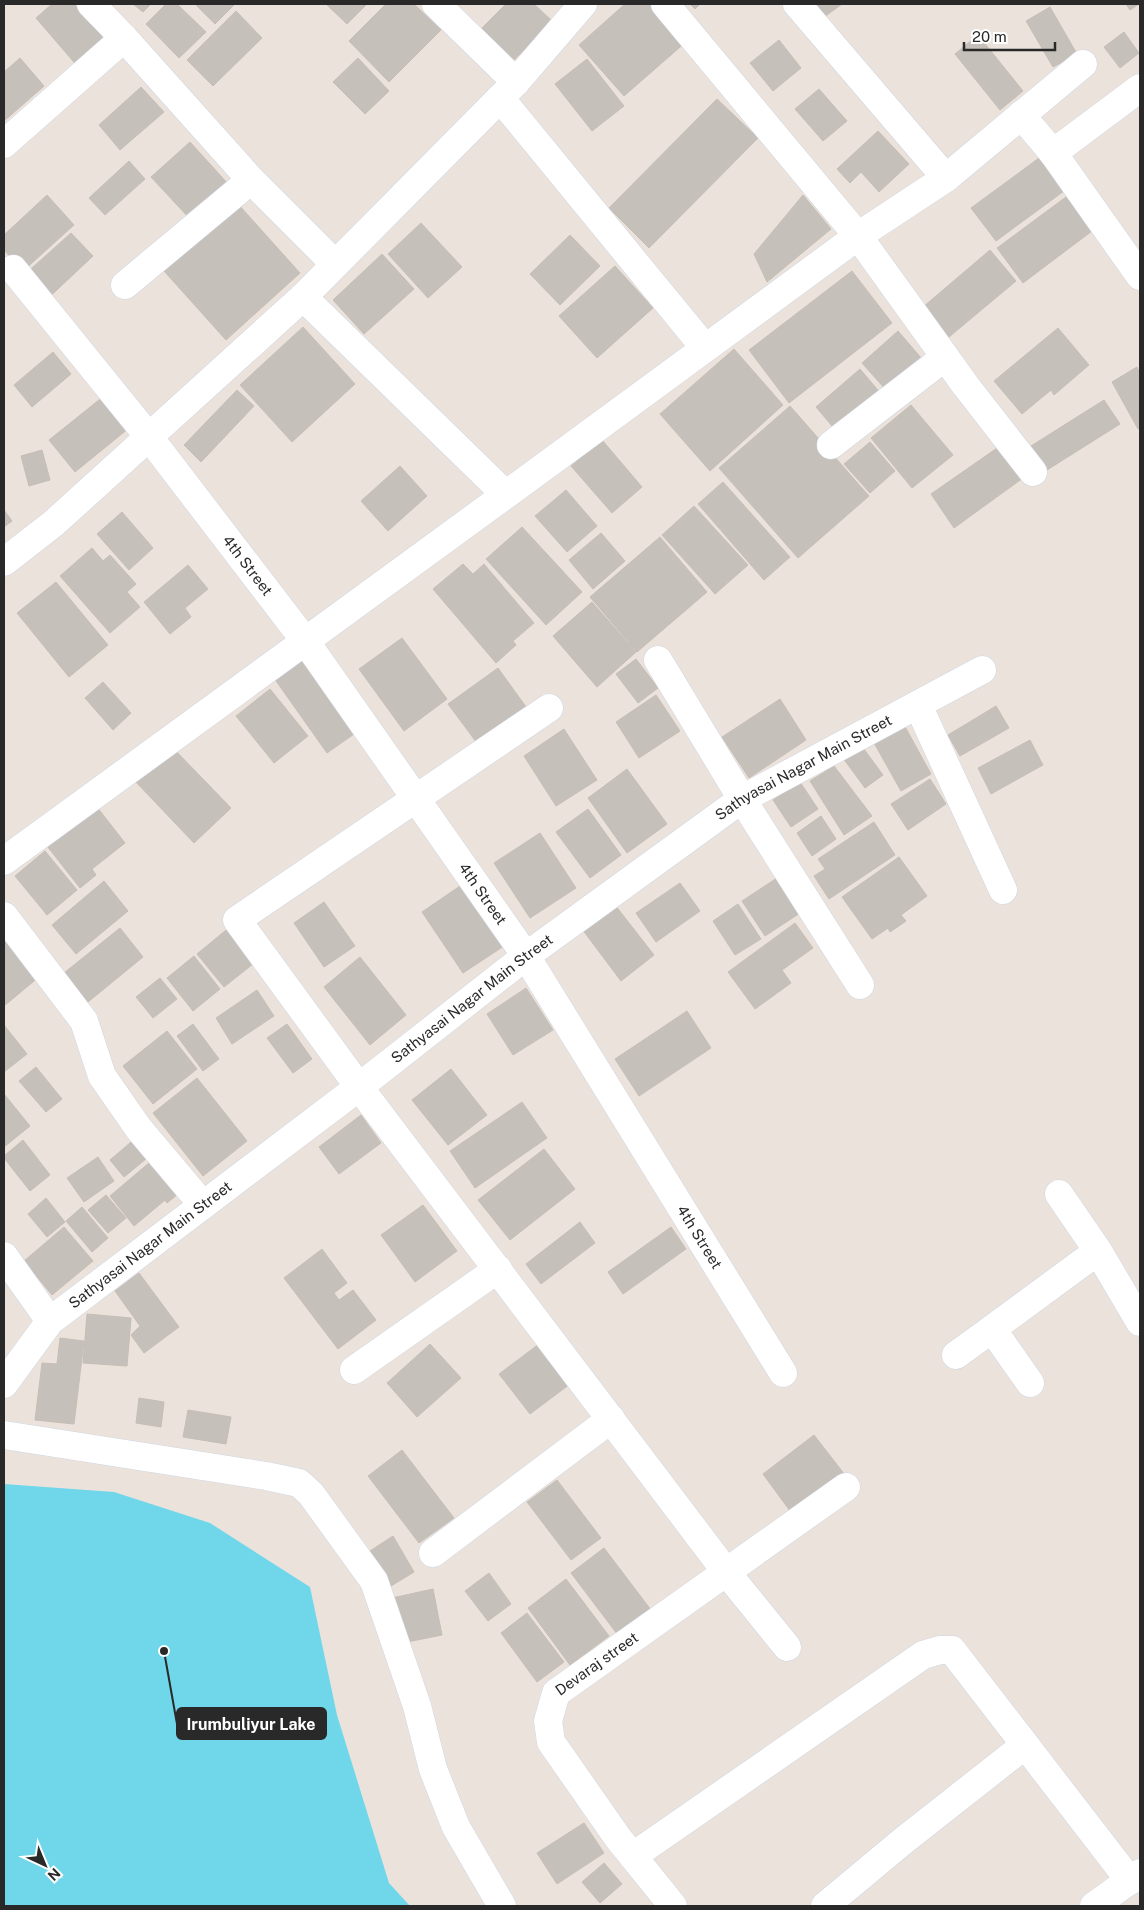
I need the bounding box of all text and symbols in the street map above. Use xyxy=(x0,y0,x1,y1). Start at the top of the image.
scale bar xyxy=(964,20,1055,52)
text: 20 m xyxy=(972,28,1007,45)
street label: 4th Street xyxy=(219,532,276,599)
street label: Sathyasai Nagar Main Street xyxy=(712,711,895,824)
street label: 4th Street xyxy=(455,860,510,928)
street label: Sathyasai Nagar Main Street xyxy=(388,930,556,1066)
street label: Sathyasai Nagar Main Street xyxy=(65,1177,235,1312)
street label: 4th Street xyxy=(674,1202,726,1272)
street label: Devaraj street xyxy=(552,1628,641,1699)
callout: Irumbuliyur Lake xyxy=(177,1708,326,1739)
text: Irumbuliyur Lake xyxy=(186,1715,316,1734)
north arrow xyxy=(20,1840,70,1890)
text: N xyxy=(45,1865,64,1884)

